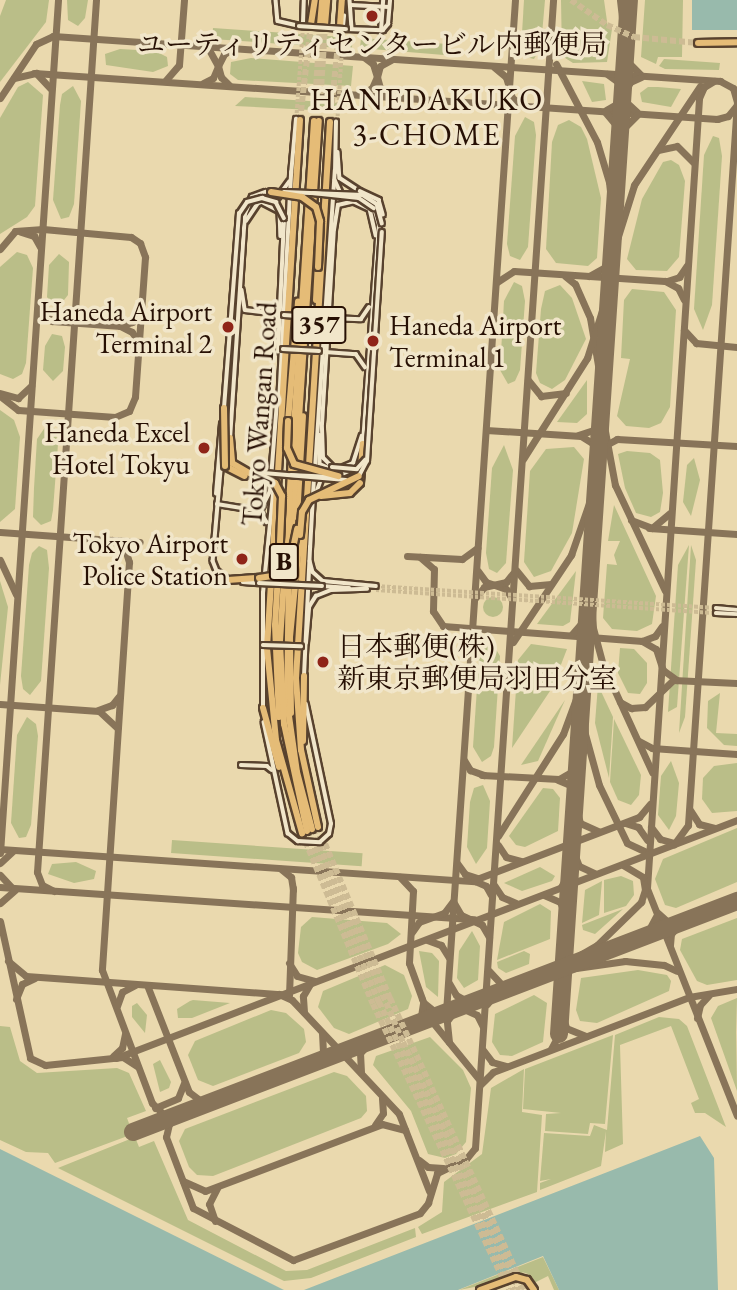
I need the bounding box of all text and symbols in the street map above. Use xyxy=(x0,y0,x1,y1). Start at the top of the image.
marker: ユーティリティセンタービル内郵便局 xyxy=(364,8,380,24)
place label: ユーティリティセンタービル内郵便局 xyxy=(134,27,610,61)
district label: HANEDAKUKO 3-CHOME xyxy=(311,82,543,152)
place label: Haneda Airport Terminal 2 xyxy=(40,294,212,360)
street label: Tokyo Wangan Road xyxy=(234,301,284,527)
road number: 357 xyxy=(291,302,347,348)
place label: Haneda Airport Terminal 1 xyxy=(389,308,561,374)
marker: Haneda Airport Terminal 2 xyxy=(218,317,238,337)
marker: Haneda Airport Terminal 1 xyxy=(363,331,383,351)
place label: Haneda Excel Hotel Tokyu xyxy=(44,415,190,481)
marker: Haneda Excel Hotel Tokyu xyxy=(196,440,212,456)
place label: Tokyo Airport Police Station xyxy=(72,526,228,592)
road number: B xyxy=(268,540,300,584)
marker: Tokyo Airport Police Station xyxy=(234,551,250,567)
place label: 日本郵便(株) 新東京郵便局羽田分室 xyxy=(337,629,617,695)
marker: 日本郵便(株) 新東京郵便局羽田分室 xyxy=(315,654,331,670)

